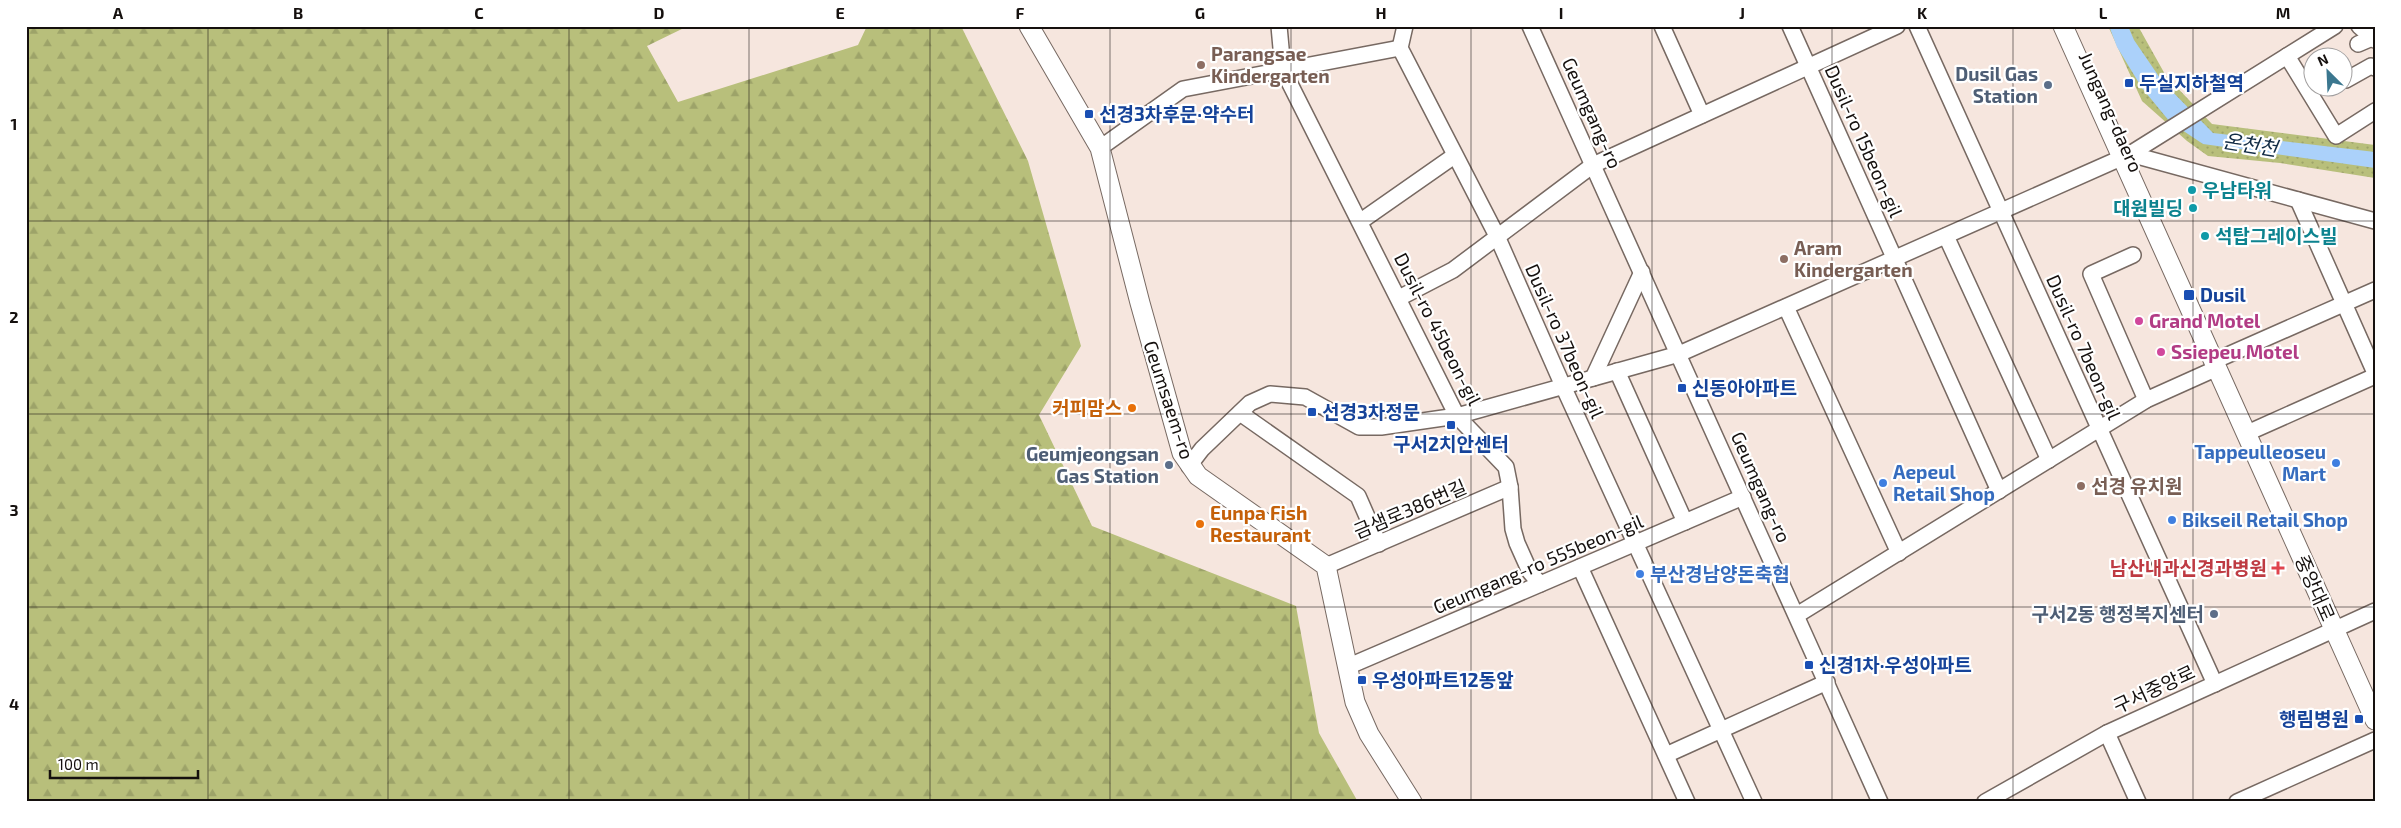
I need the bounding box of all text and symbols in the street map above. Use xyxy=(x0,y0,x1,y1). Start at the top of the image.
text: A xyxy=(113,3,124,22)
text: B xyxy=(293,3,303,22)
text: C xyxy=(474,3,484,22)
text: D xyxy=(654,3,665,22)
text: E xyxy=(835,3,845,22)
text: F xyxy=(1016,3,1025,22)
text: G xyxy=(1195,3,1205,22)
text: H xyxy=(1375,3,1387,22)
text: I xyxy=(1559,3,1563,22)
text: J xyxy=(1739,3,1745,22)
text: K xyxy=(1917,3,1928,22)
text: L xyxy=(2099,3,2108,22)
text: M xyxy=(2276,3,2290,22)
place label: Parangsae Kindergarten xyxy=(1211,42,1330,87)
street label: Jungang-daero xyxy=(2075,48,2148,175)
north arrow xyxy=(2304,48,2354,98)
text: N xyxy=(2314,50,2331,69)
street label: Geumgang-ro xyxy=(1558,54,1627,172)
marker: Parangsae Kindergarten xyxy=(1195,59,1207,71)
street label: Dusil-ro 15beon-gil xyxy=(1821,61,1908,221)
place label: Dusil Gas Station xyxy=(1955,62,2038,107)
place label: 두실지하철역 xyxy=(2139,71,2244,94)
marker: 두실지하철역 xyxy=(2123,77,2135,89)
marker: Dusil Gas Station xyxy=(2042,79,2054,91)
place label: 선경3차후문·약수터 xyxy=(1099,102,1254,125)
marker: 선경3차후문·약수터 xyxy=(1083,108,1095,120)
text: 1 xyxy=(11,114,17,133)
water label: 온천천 xyxy=(2221,128,2282,161)
place label: 우남타워 xyxy=(2202,178,2272,201)
marker: 우남타워 xyxy=(2186,184,2198,196)
place label: 대원빌딩 xyxy=(2113,196,2183,219)
marker: 대원빌딩 xyxy=(2187,202,2199,214)
place label: 석탑그레이스빌 xyxy=(2215,224,2337,247)
marker: 석탑그레이스빌 xyxy=(2199,230,2211,242)
place label: Aram Kindergarten xyxy=(1794,236,1913,281)
street label: Dusil-ro 45beon-gil xyxy=(1390,249,1487,409)
marker: Aram Kindergarten xyxy=(1778,253,1790,265)
street label: Dusil-ro 37beon-gil xyxy=(1521,260,1610,422)
street label: Dusil-ro 7beon-gil xyxy=(2042,271,2127,423)
place label: Dusil xyxy=(2200,283,2247,306)
marker: Dusil xyxy=(2182,288,2196,302)
text: 2 xyxy=(9,307,19,326)
place label: Grand Motel xyxy=(2149,309,2261,332)
marker: Grand Motel xyxy=(2133,315,2145,327)
street label: Geumsaem-ro xyxy=(1139,338,1199,462)
place label: Ssiepeu Motel xyxy=(2171,340,2300,363)
marker: Ssiepeu Motel xyxy=(2155,346,2167,358)
place label: 신동아아파트 xyxy=(1692,376,1797,399)
marker: 신동아아파트 xyxy=(1676,382,1688,394)
place label: 커피맘스 xyxy=(1052,396,1122,419)
place label: 선경3차정문 xyxy=(1322,400,1420,423)
marker: 커피맘스 xyxy=(1126,402,1138,414)
marker: 선경3차정문 xyxy=(1306,406,1318,418)
marker: 구서2치안센터 xyxy=(1445,419,1457,431)
street label: Geumgang-ro xyxy=(1727,428,1796,546)
place label: 구서2치안센터 xyxy=(1393,432,1509,455)
place label: Tappeulleoseu Mart xyxy=(2194,440,2326,485)
place label: Geumjeongsan Gas Station xyxy=(1026,442,1159,487)
marker: Tappeulleoseu Mart xyxy=(2330,457,2342,469)
marker: Geumjeongsan Gas Station xyxy=(1163,459,1175,471)
place label: Aepeul Retail Shop xyxy=(1893,460,1995,505)
street label: 금샘로386번길 xyxy=(1350,474,1470,543)
place label: 선경 유치원 xyxy=(2091,474,2183,497)
marker: Aepeul Retail Shop xyxy=(1877,477,1889,489)
marker: 선경 유치원 xyxy=(2075,480,2087,492)
text: 3 xyxy=(9,500,19,519)
place label: Eunpa Fish Restaurant xyxy=(1210,501,1311,546)
place label: Bikseil Retail Shop xyxy=(2182,508,2348,531)
street label: Geumgang-ro 555beon-gil xyxy=(1429,509,1647,618)
marker: Bikseil Retail Shop xyxy=(2166,514,2178,526)
marker: Eunpa Fish Restaurant xyxy=(1194,518,1206,530)
street label: 중앙대로 xyxy=(2291,551,2340,624)
place label: 남산내과신경과병원 xyxy=(2110,556,2267,579)
marker: 남산내과신경과병원 xyxy=(2271,561,2285,575)
place label: 부산경남양돈축협 xyxy=(1650,562,1790,585)
marker: 부산경남양돈축협 xyxy=(1634,568,1646,580)
place label: 구서2동 행정복지센터 xyxy=(2032,602,2204,625)
marker: 구서2동 행정복지센터 xyxy=(2208,608,2220,620)
place label: 신경1차·우성아파트 xyxy=(1819,653,1972,676)
marker: 신경1차·우성아파트 xyxy=(1803,659,1815,671)
street label: 구서중앙로 xyxy=(2109,660,2198,717)
place label: 우성아파트12동앞 xyxy=(1372,668,1514,691)
marker: 우성아파트12동앞 xyxy=(1356,674,1368,686)
text: 4 xyxy=(9,694,19,713)
place label: 행림병원 xyxy=(2279,707,2349,730)
marker: 행림병원 xyxy=(2353,713,2365,725)
scale bar xyxy=(50,748,198,780)
text: 100 m xyxy=(58,755,99,773)

